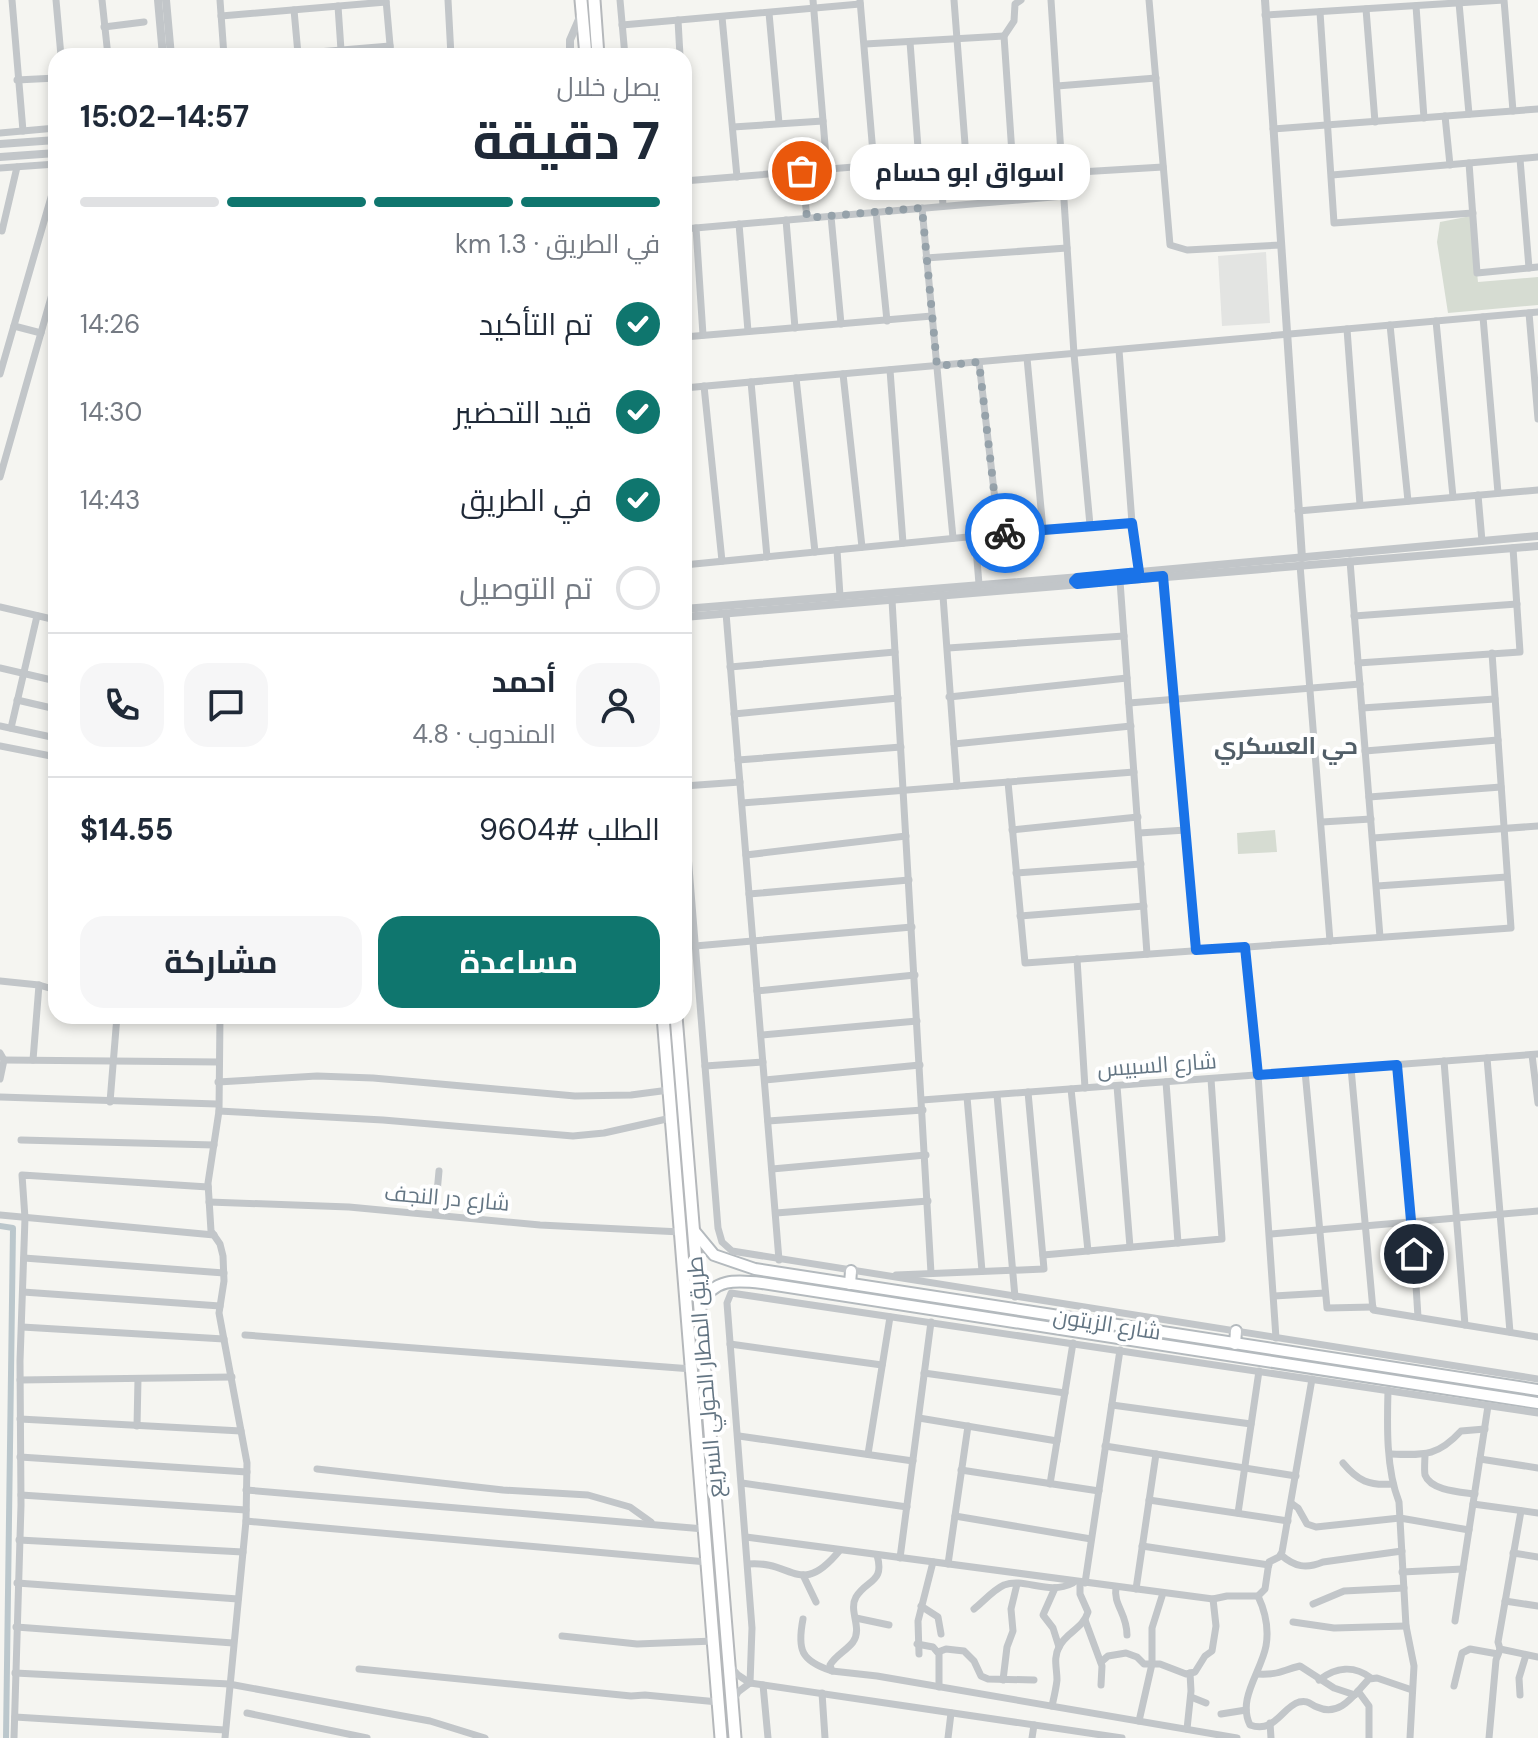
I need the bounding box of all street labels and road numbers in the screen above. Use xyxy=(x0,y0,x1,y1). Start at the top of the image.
street label: شارع السبيس xyxy=(1096,1046,1218,1084)
street label: شارع در النجف xyxy=(383,1178,511,1218)
street label: طريق المطار الحولي السريع xyxy=(680,1255,732,1499)
street label: شارع الزيتون xyxy=(1051,1301,1163,1347)

